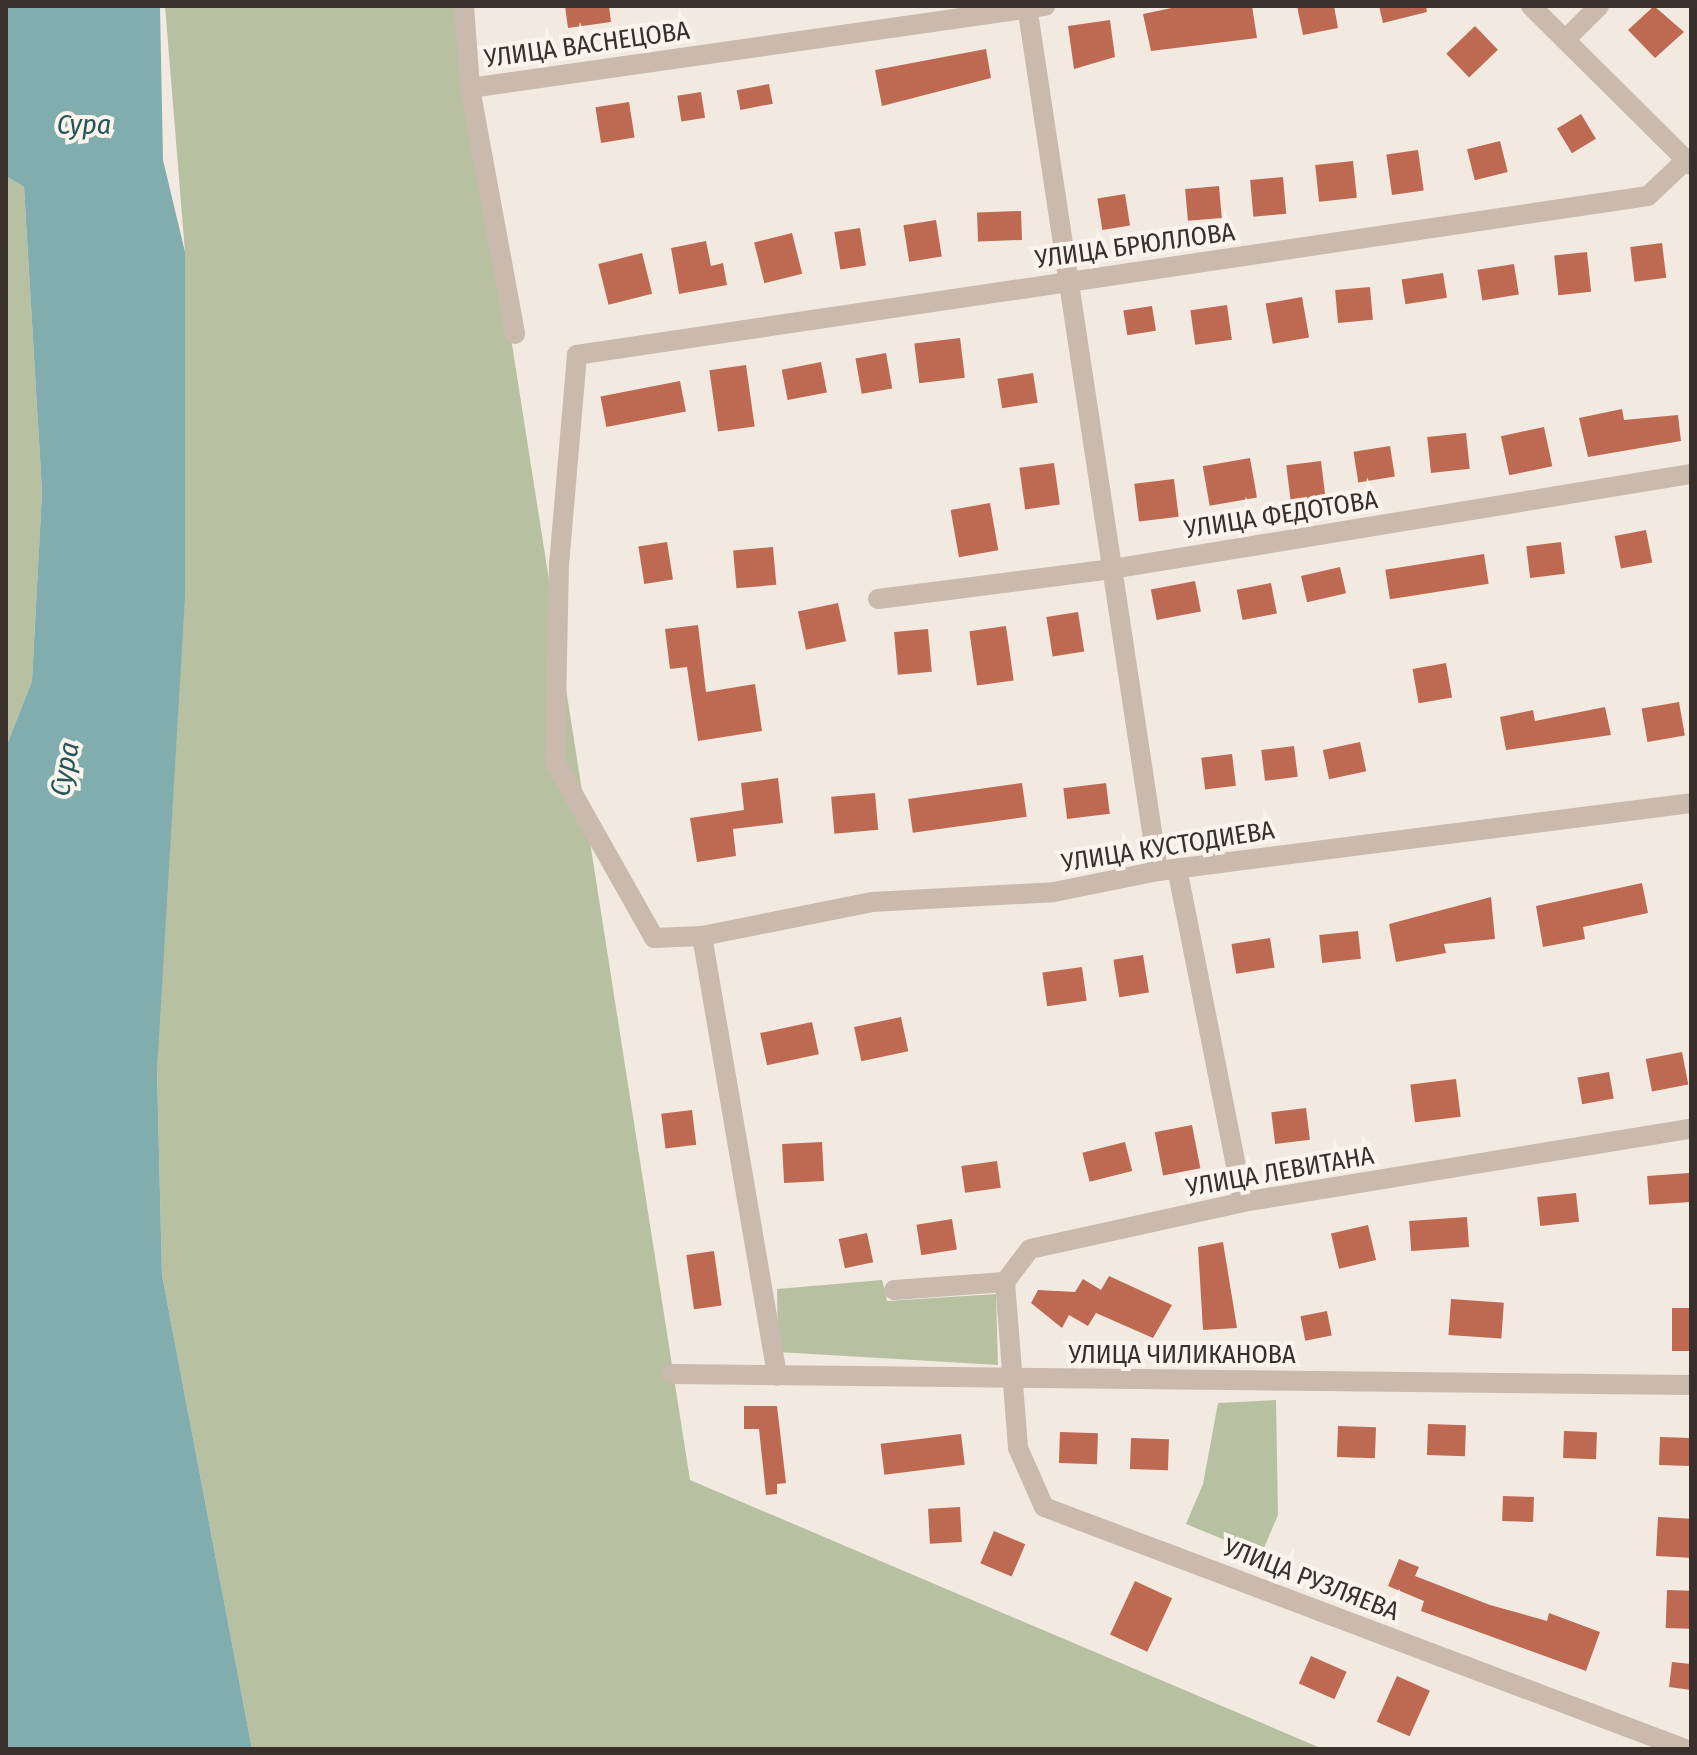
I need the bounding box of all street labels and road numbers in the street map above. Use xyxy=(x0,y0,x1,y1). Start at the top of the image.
street label: УЛИЦА ВАСНЕЦОВА xyxy=(482,15,692,75)
street label: УЛИЦА БРЮЛЛОВА xyxy=(1033,217,1237,275)
street label: УЛИЦА ФЕДОТОВА xyxy=(1182,484,1380,546)
street label: УЛИЦА КУСТОДИЕВА xyxy=(1059,815,1277,879)
street label: УЛИЦА ЛЕВИТАНА xyxy=(1184,1140,1376,1204)
street label: УЛИЦА ЧИЛИКАНОВА xyxy=(1068,1339,1296,1371)
street label: УЛИЦА РУЗЛЯЕВА xyxy=(1219,1532,1403,1628)

